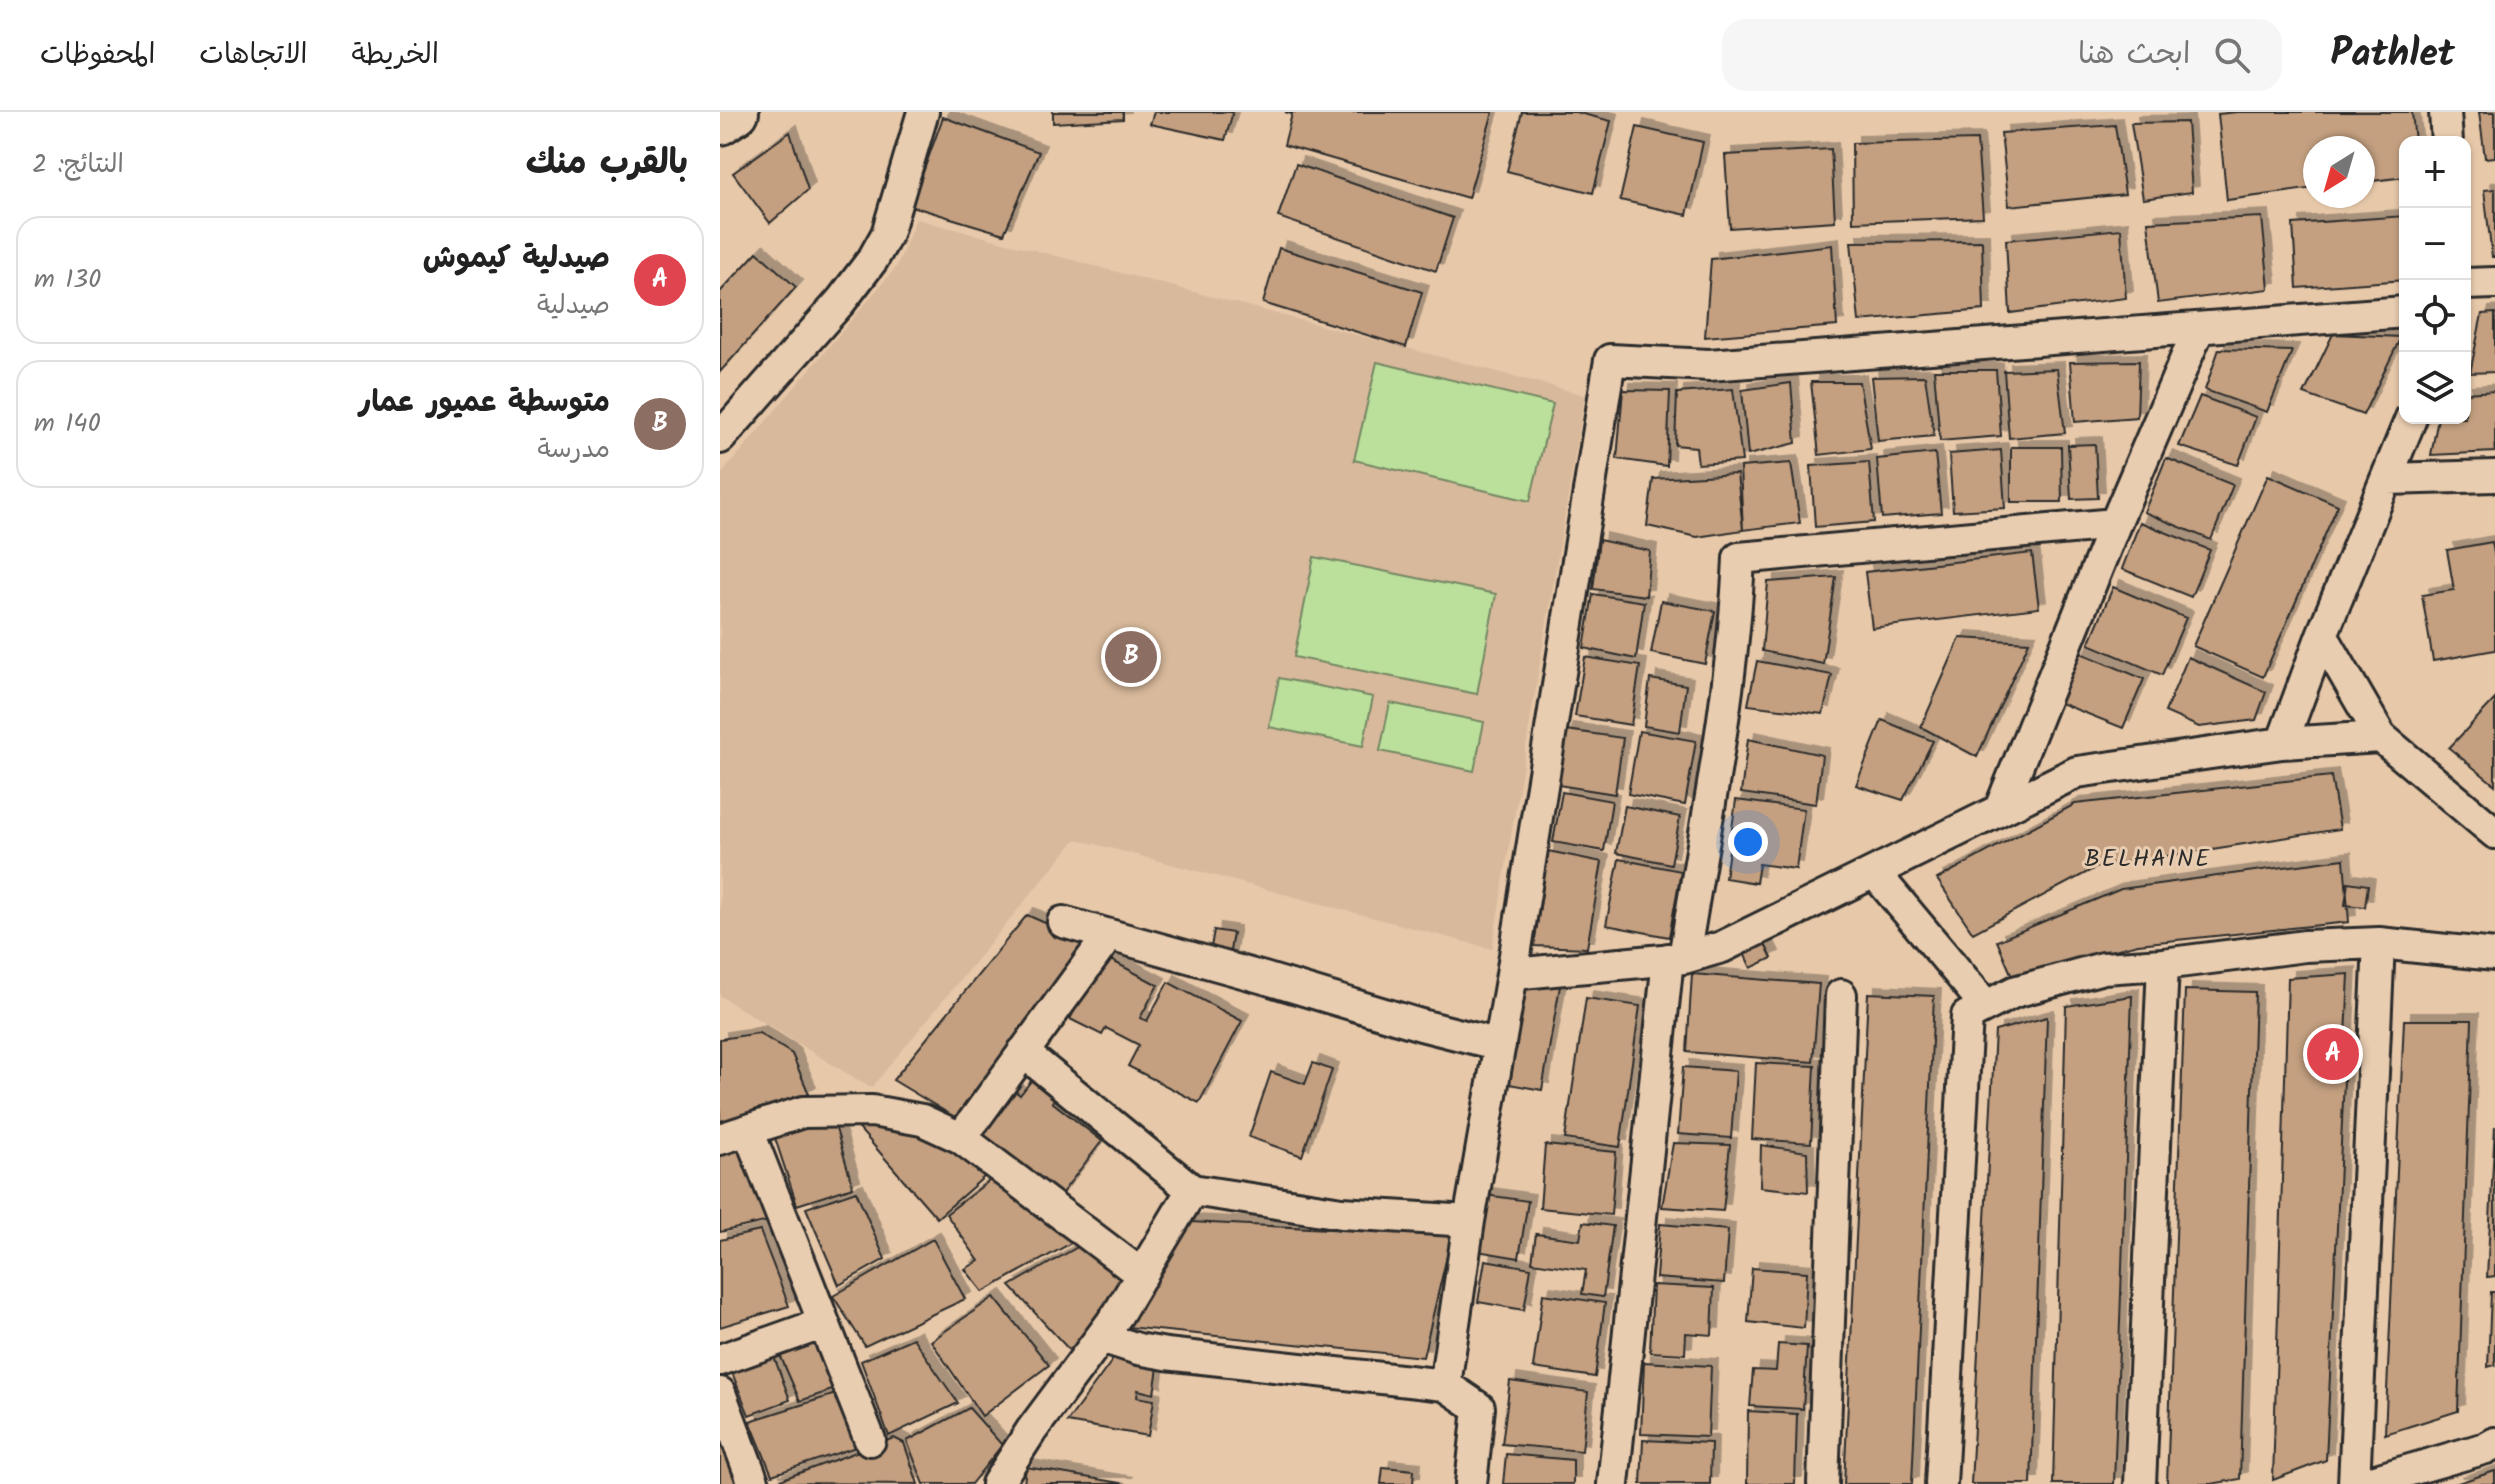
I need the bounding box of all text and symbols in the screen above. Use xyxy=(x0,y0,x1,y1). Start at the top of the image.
search box xyxy=(1722,19,2282,91)
text: Pathlet xyxy=(2330,25,2455,85)
text: ابحث هنا xyxy=(2078,31,2190,79)
text: المحفوظات xyxy=(40,33,155,78)
text: الاتجاهات xyxy=(199,33,307,78)
text: الخريطة xyxy=(351,33,439,78)
icon: search xyxy=(2210,33,2254,77)
north arrow xyxy=(2303,136,2375,208)
map controls xyxy=(2399,136,2471,424)
button: + xyxy=(2399,136,2471,208)
text: بالقرب منك xyxy=(526,137,688,191)
text: النتائج: 2 xyxy=(32,144,124,186)
button: − xyxy=(2399,208,2471,280)
text: صيدلية كيموش xyxy=(423,235,610,283)
text: 130 m xyxy=(34,259,101,301)
text: A xyxy=(652,259,668,301)
button: locate xyxy=(2399,280,2471,352)
text: صيدلية xyxy=(537,285,610,327)
button: layers xyxy=(2399,352,2471,424)
text: متوسطة عميور عمار xyxy=(359,379,610,427)
text: 140 m xyxy=(34,403,101,445)
text: B xyxy=(652,403,668,445)
text: مدرسة xyxy=(538,429,610,471)
pin: B xyxy=(1105,627,1157,687)
your location xyxy=(1728,822,1768,862)
district label: BELHAINE xyxy=(2085,840,2211,879)
pin: A xyxy=(2307,1024,2359,1084)

